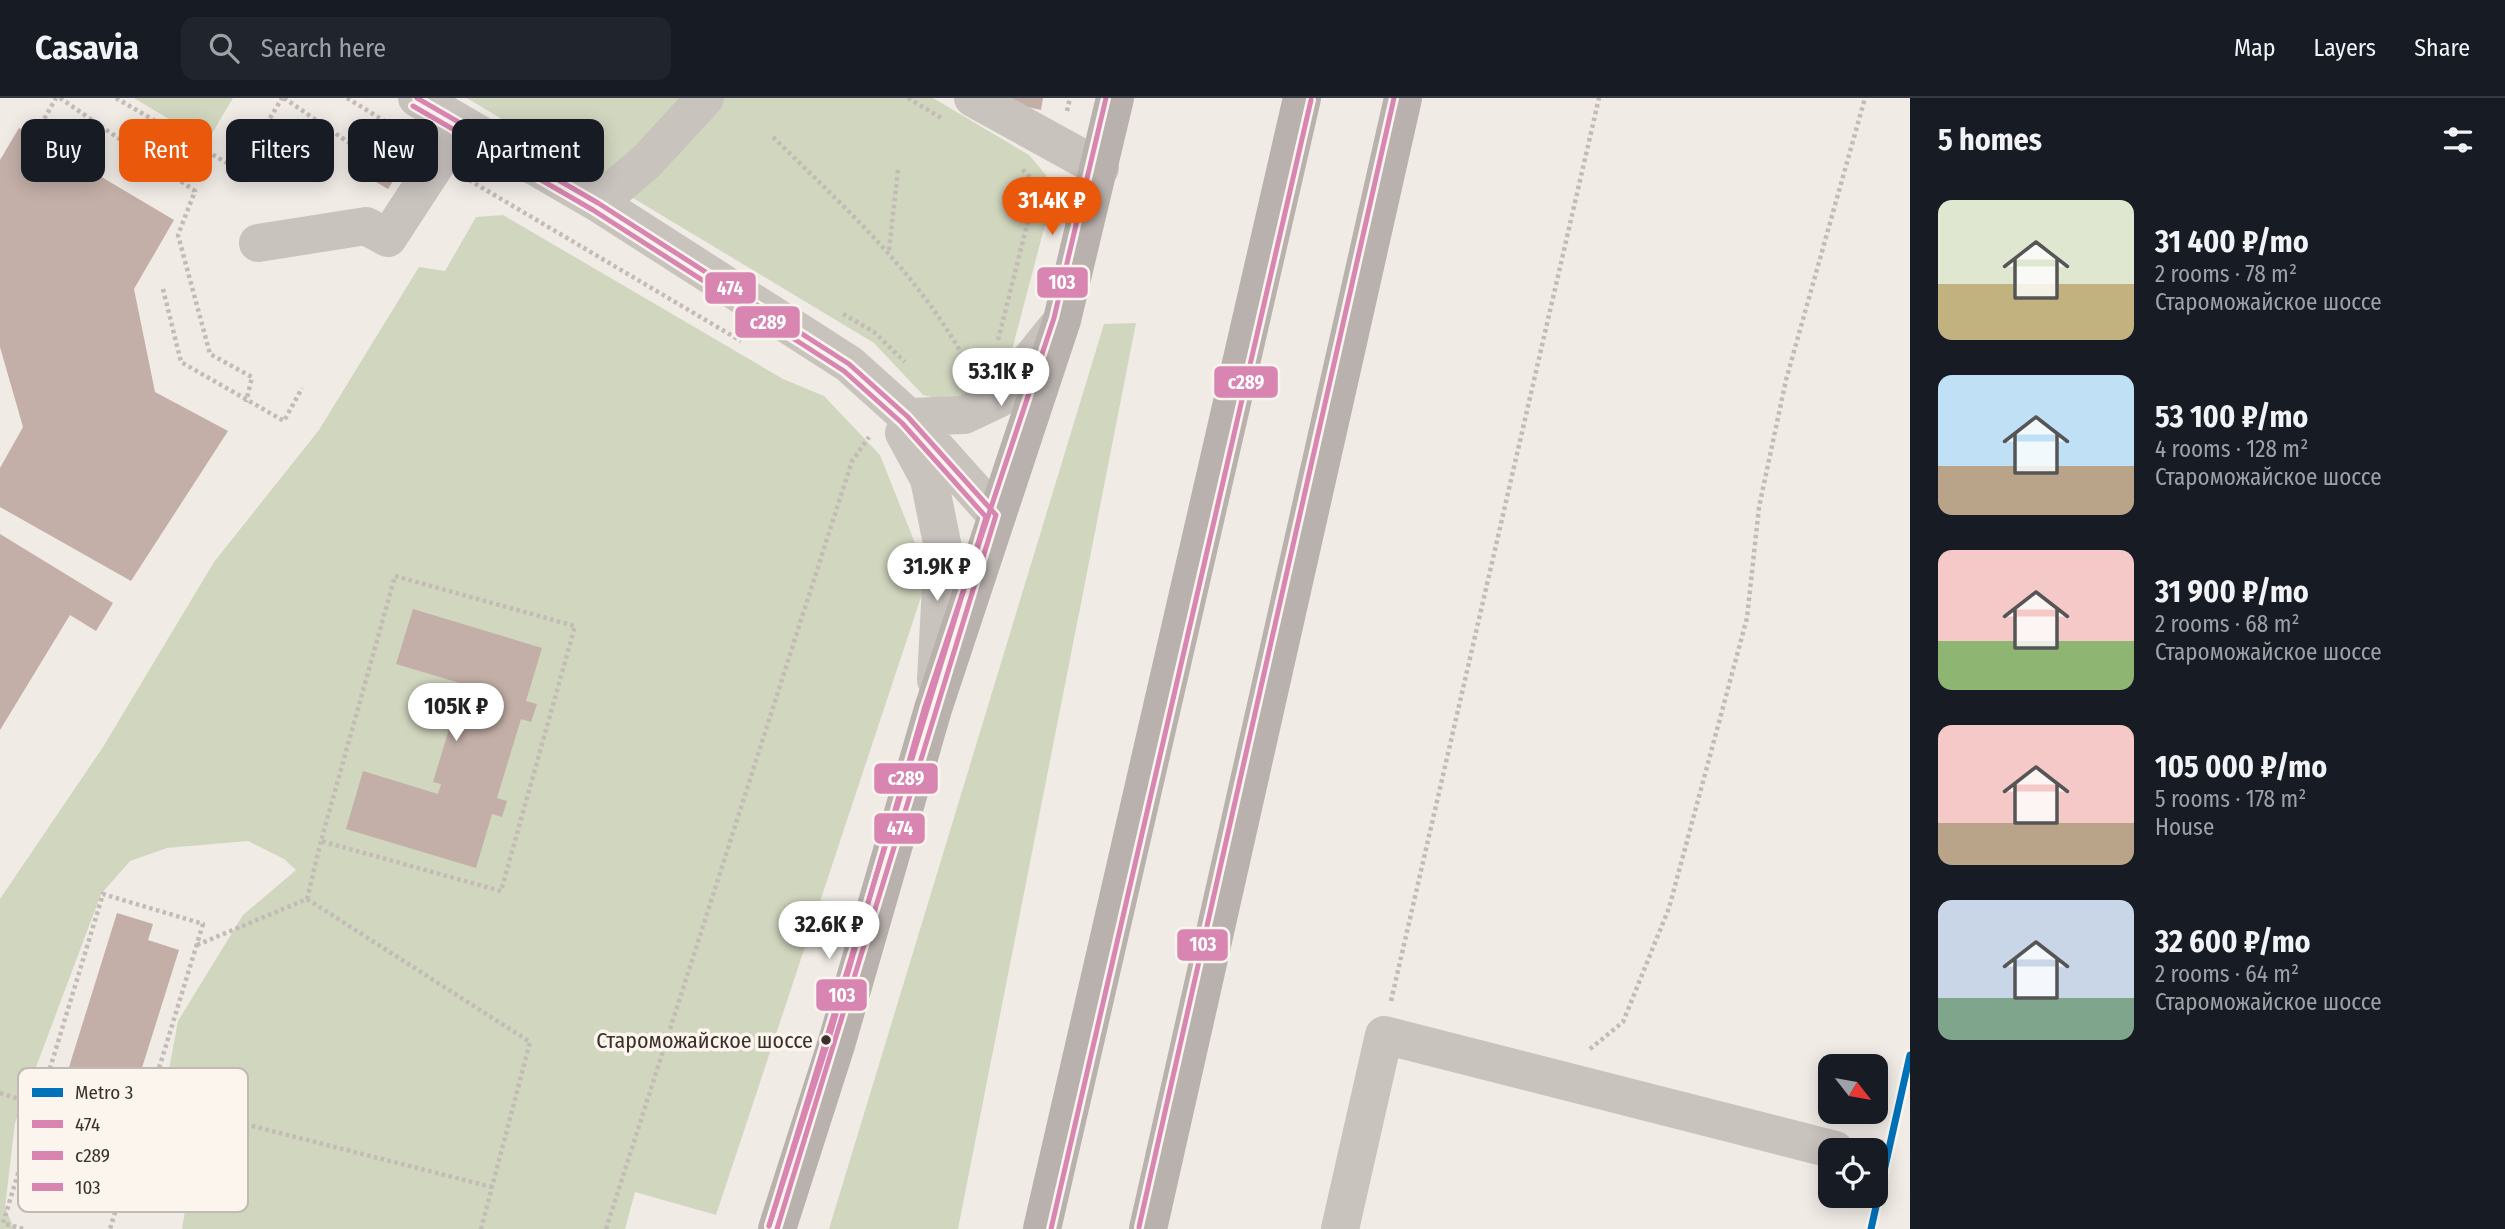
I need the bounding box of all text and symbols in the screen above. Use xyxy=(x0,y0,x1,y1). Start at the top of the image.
search box xyxy=(181,17,671,80)
text: Casavia xyxy=(35,28,139,68)
icon: search xyxy=(205,29,243,67)
text: Search here xyxy=(261,33,386,64)
text: Map xyxy=(2234,34,2276,62)
text: Layers xyxy=(2314,34,2376,62)
text: Share xyxy=(2414,34,2470,62)
chip: Buy xyxy=(21,119,105,182)
chip: Rent xyxy=(119,119,212,182)
chip: Filters xyxy=(226,119,334,182)
chip: New xyxy=(348,119,438,182)
chip: Apartment xyxy=(452,119,604,182)
icon: filters xyxy=(2439,121,2477,159)
text: 5 homes xyxy=(1938,122,2042,158)
pin: 31.4K ₽ xyxy=(987,178,1117,237)
text: 31.4K ₽ xyxy=(1018,186,1086,214)
text: 31 400 ₽/mo xyxy=(2155,224,2309,260)
icon: home xyxy=(1994,228,2078,312)
text: 2 rooms · 78 m² xyxy=(2155,260,2297,288)
line badge: 103 xyxy=(1036,266,1089,299)
line badge: 474 xyxy=(704,271,757,305)
text: 103 xyxy=(1048,271,1076,294)
text: 474 xyxy=(717,277,744,300)
text: Староможайское шоссе xyxy=(2155,288,2382,316)
line badge: с289 xyxy=(734,305,801,339)
text: с289 xyxy=(750,311,787,334)
pin: 53.1K ₽ xyxy=(936,348,1066,408)
text: 53.1K ₽ xyxy=(968,357,1034,385)
line badge: с289 xyxy=(1213,365,1279,399)
text: с289 xyxy=(1228,371,1265,394)
text: 53 100 ₽/mo xyxy=(2155,399,2308,435)
icon: home xyxy=(1994,403,2078,487)
text: 4 rooms · 128 m² xyxy=(2155,435,2308,463)
text: Староможайское шоссе xyxy=(2155,463,2382,491)
pin: 31.9K ₽ xyxy=(872,544,1002,603)
text: 31.9K ₽ xyxy=(903,552,971,580)
text: 31 900 ₽/mo xyxy=(2155,574,2309,610)
icon: home xyxy=(1994,578,2078,662)
text: 2 rooms · 68 m² xyxy=(2155,610,2300,638)
text: Староможайское шоссе xyxy=(2155,638,2382,666)
pin: 105K ₽ xyxy=(399,684,513,743)
text: 105K ₽ xyxy=(424,692,488,720)
text: 105 000 ₽/mo xyxy=(2155,749,2327,785)
icon: home xyxy=(1994,753,2078,837)
line badge: с289 xyxy=(873,762,939,795)
text: с289 xyxy=(888,767,925,790)
text: 5 rooms · 178 m² xyxy=(2155,785,2306,813)
line badge: 474 xyxy=(873,812,926,845)
text: House xyxy=(2155,813,2214,841)
text: 474 xyxy=(887,817,914,840)
pin: 32.6K ₽ xyxy=(764,902,894,961)
text: 32.6K ₽ xyxy=(794,910,864,938)
text: 32 600 ₽/mo xyxy=(2155,924,2311,960)
line badge: 103 xyxy=(1176,928,1229,962)
icon: home xyxy=(1994,928,2078,1012)
text: 103 xyxy=(1189,933,1217,956)
text: 2 rooms · 64 m² xyxy=(2155,960,2299,988)
line badge: 103 xyxy=(815,978,868,1012)
text: 103 xyxy=(828,984,856,1007)
text: Староможайское шоссе xyxy=(2155,988,2382,1016)
place label: Староможайское шоссе xyxy=(596,1027,813,1054)
marker: Староможайское шоссе xyxy=(819,1033,833,1047)
north arrow xyxy=(1818,1054,1888,1124)
map controls xyxy=(1818,1054,1888,1208)
legend xyxy=(18,1068,248,1212)
text: Metro 3 xyxy=(75,1081,133,1104)
text: 474 xyxy=(75,1113,100,1136)
button: locate xyxy=(1818,1138,1888,1208)
text: с289 xyxy=(75,1144,110,1167)
text: 103 xyxy=(75,1176,101,1199)

